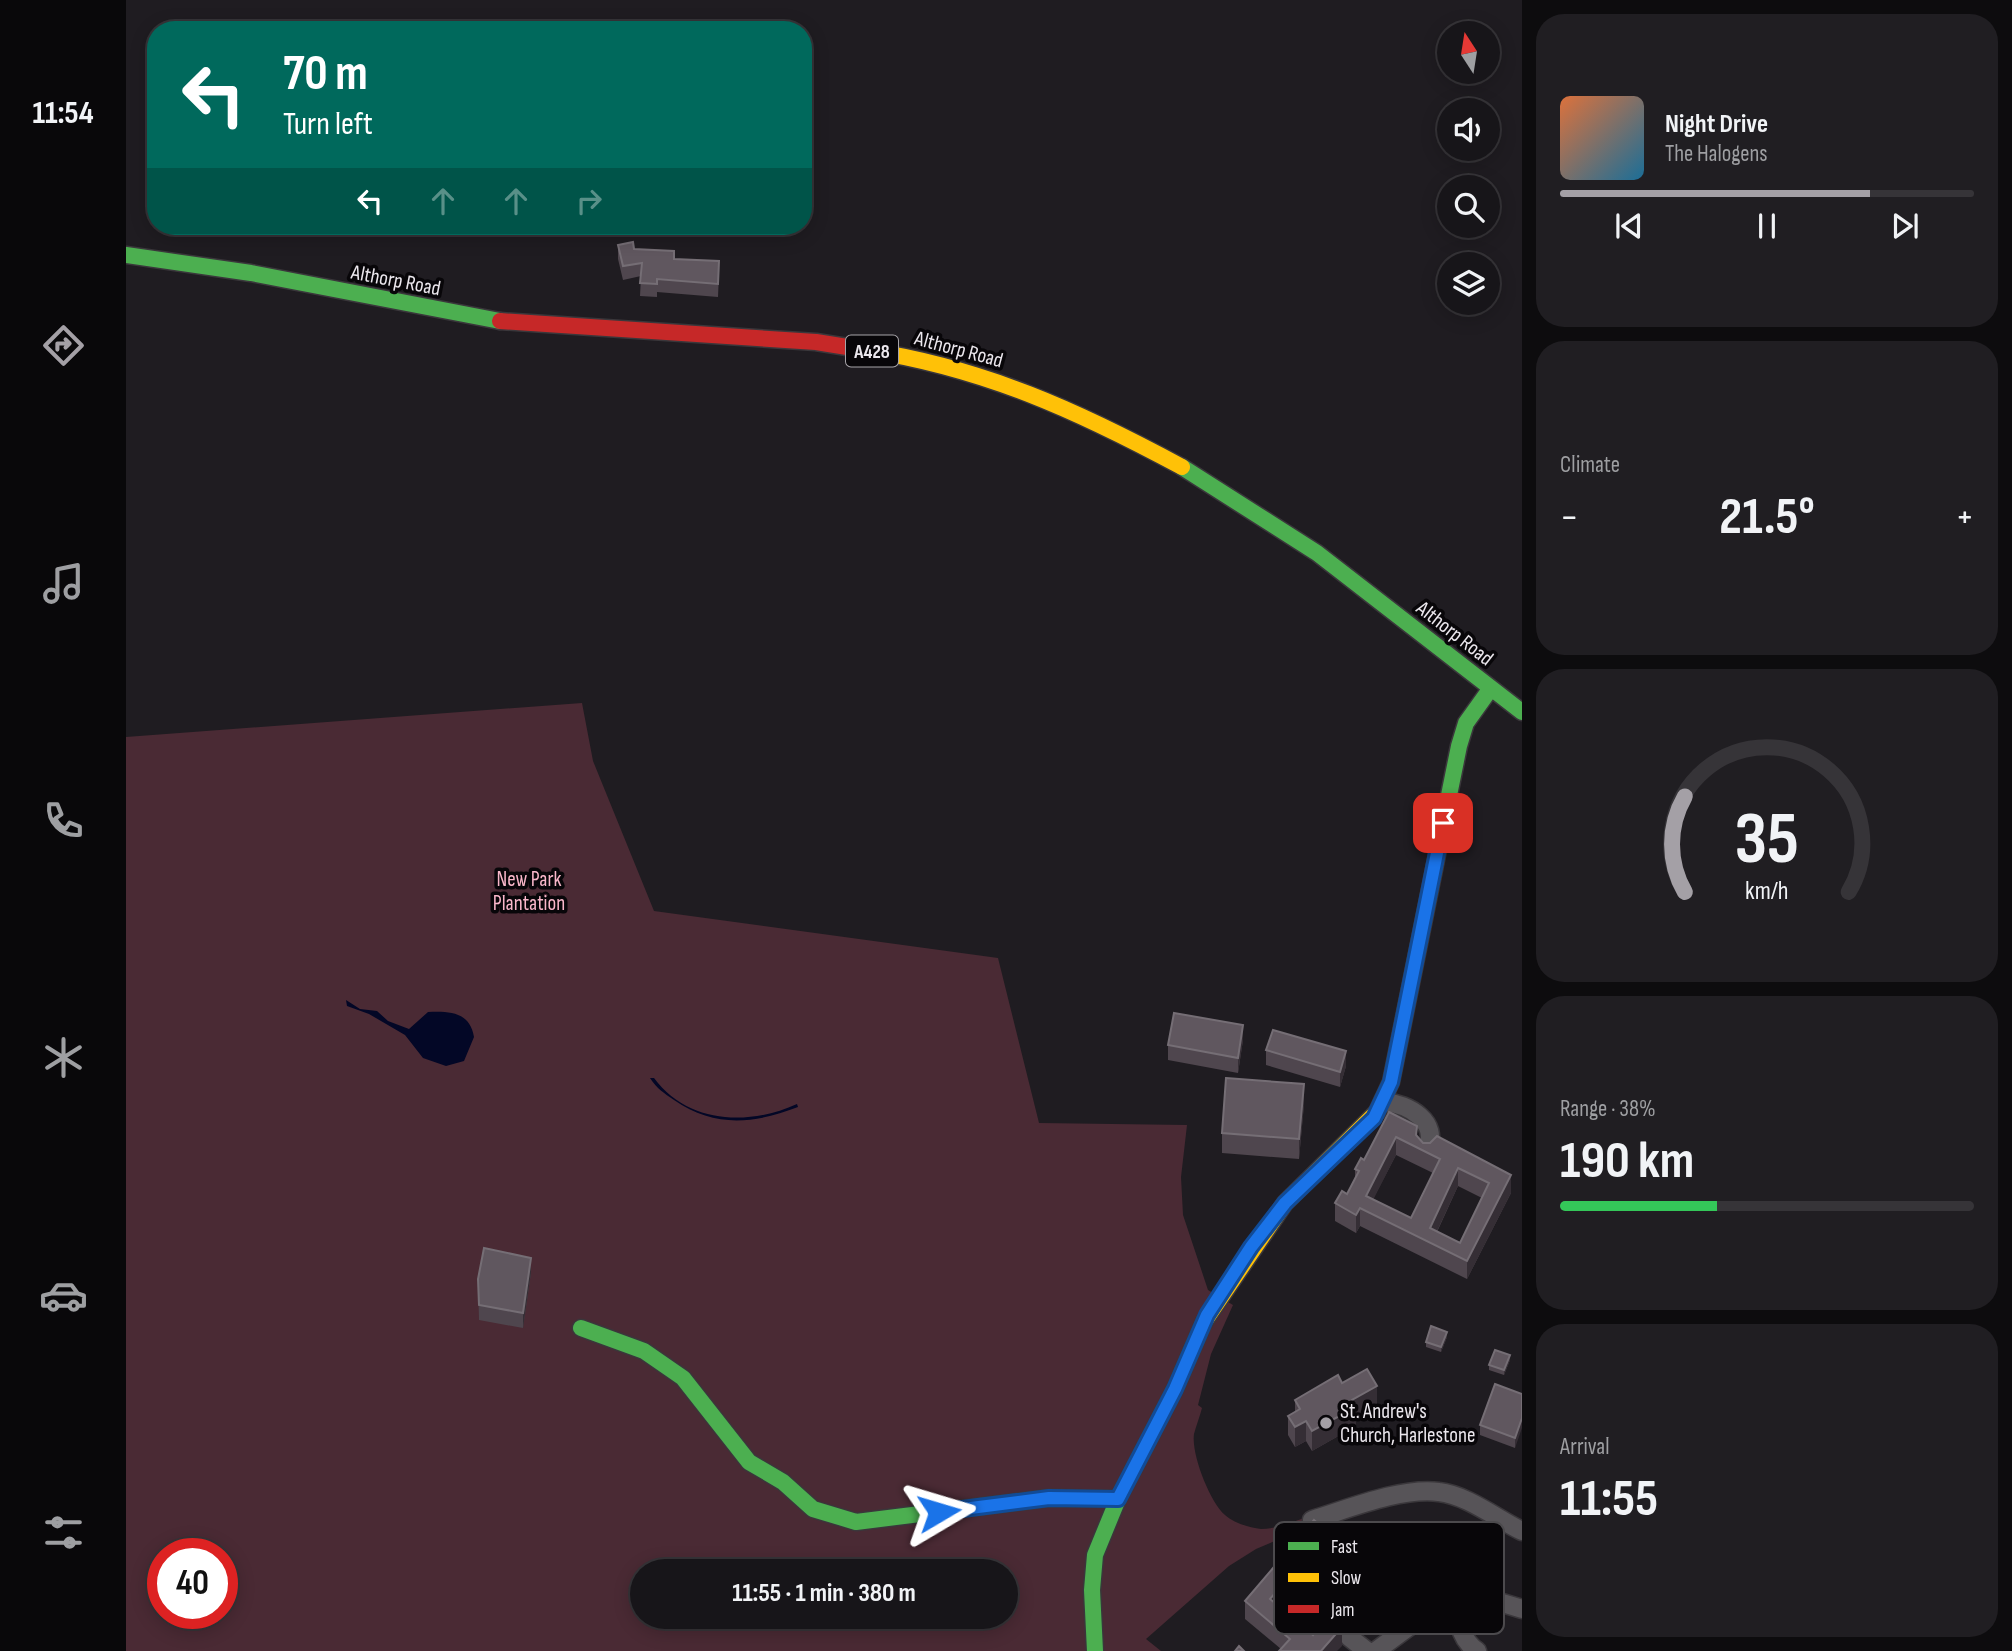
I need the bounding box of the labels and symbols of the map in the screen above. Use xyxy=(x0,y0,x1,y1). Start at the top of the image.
north arrow xyxy=(1437,21,1500,84)
street label: Althorp Road xyxy=(348,259,443,301)
street label: Althorp Road xyxy=(911,325,1006,373)
road number: A428 xyxy=(846,336,898,366)
street label: Althorp Road xyxy=(1411,595,1498,671)
pin xyxy=(1413,793,1473,853)
park label: New Park Plantation xyxy=(493,867,565,916)
place label: St. Andrew's Church, Harlestone xyxy=(1340,1399,1475,1448)
marker: St. Andrew's Church, Harlestone xyxy=(1318,1415,1334,1431)
position arrow xyxy=(902,1475,976,1549)
legend xyxy=(1274,1522,1504,1634)
text: Fast xyxy=(1331,1536,1358,1559)
speed limit sign: 40 xyxy=(147,1538,238,1629)
text: Slow xyxy=(1331,1567,1361,1590)
text: Jam xyxy=(1330,1599,1354,1622)

